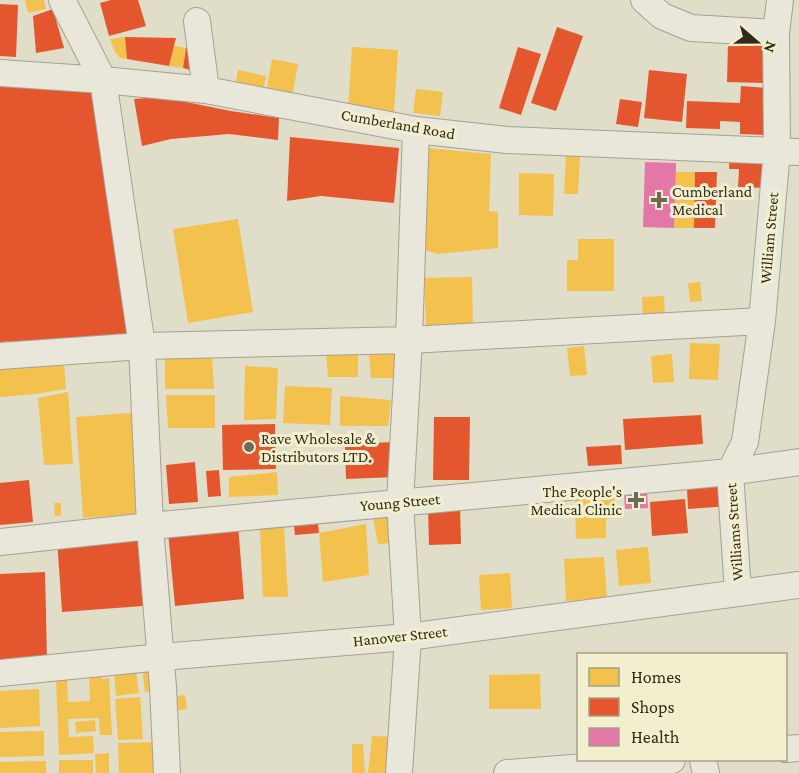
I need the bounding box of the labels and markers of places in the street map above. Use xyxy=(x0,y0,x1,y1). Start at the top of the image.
place label: Cumberland Medical xyxy=(672,183,753,218)
marker: Cumberland Medical xyxy=(650,191,668,209)
place label: Rave Wholesale & Distributors LTD. xyxy=(261,430,377,465)
marker: Rave Wholesale & Distributors LTD. xyxy=(242,440,256,454)
place label: The People's Medical Clinic xyxy=(531,483,622,518)
marker: The People's Medical Clinic xyxy=(627,491,645,509)

